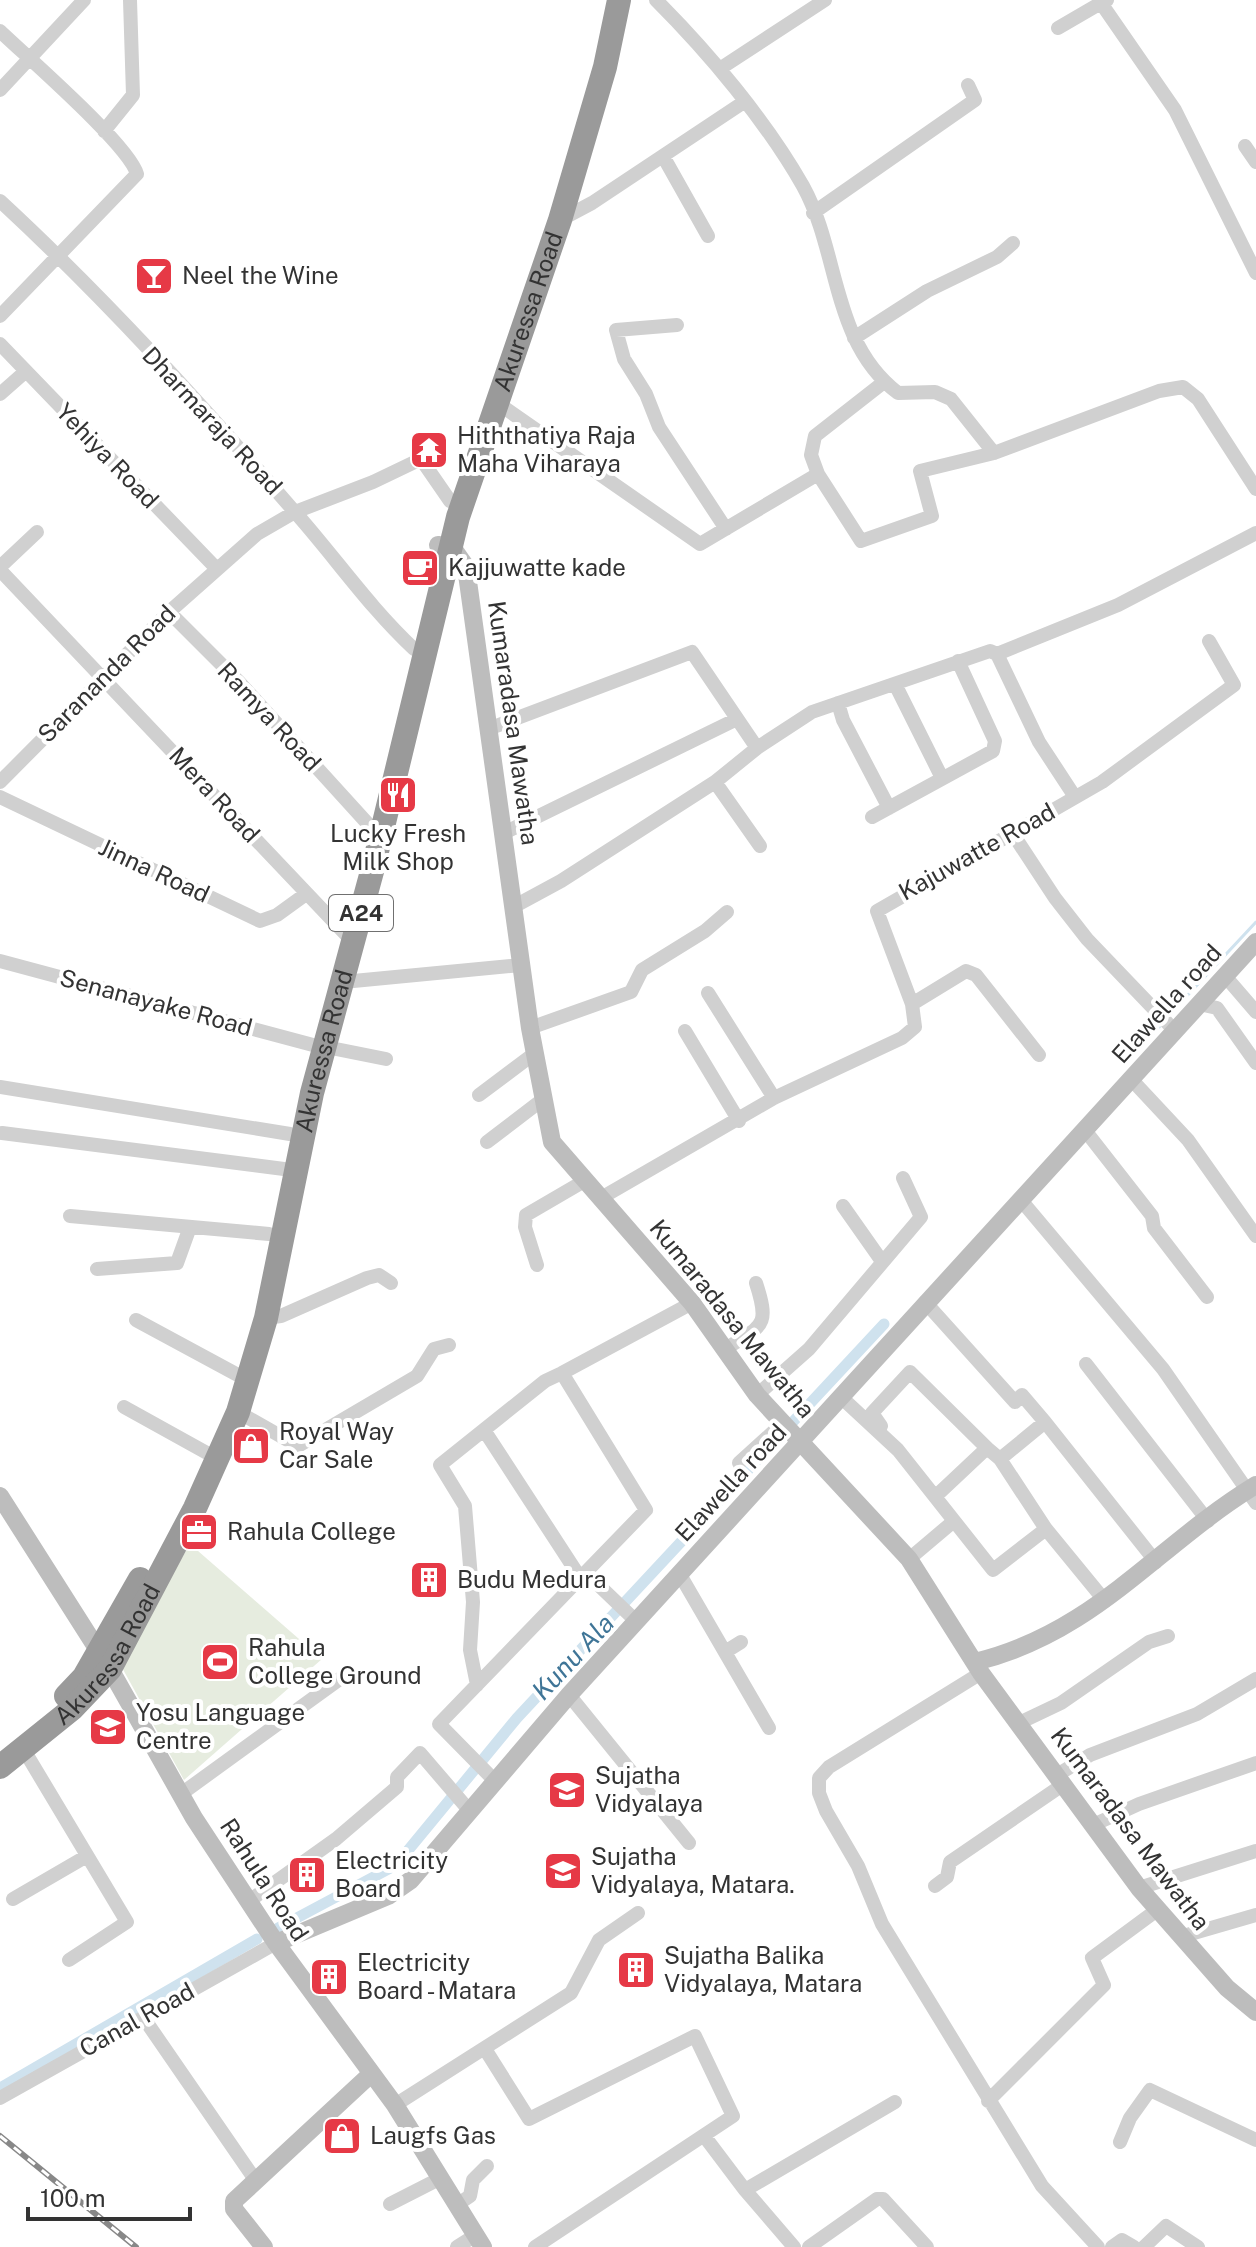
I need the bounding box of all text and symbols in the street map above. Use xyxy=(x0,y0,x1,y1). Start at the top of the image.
street label: Akuressa Road xyxy=(487,228,568,395)
bar icon: Neel the Wine xyxy=(133,255,175,297)
place label: Neel the Wine xyxy=(182,261,339,289)
street label: Dharmaraja Road xyxy=(137,341,288,500)
street label: Yehiya Road xyxy=(51,397,165,514)
place label: Hiththatiya Raja Maha Viharaya xyxy=(457,421,636,477)
temple icon: Hiththatiya Raja Maha Viharaya xyxy=(408,429,450,471)
cafe icon: Kajjuwatte kade xyxy=(399,547,441,589)
place label: Kajjuwatte kade xyxy=(448,553,626,581)
street label: Sarananda Road xyxy=(32,599,181,748)
street label: Kumaradasa Mawatha xyxy=(483,599,545,847)
street label: Ramya Road xyxy=(212,656,327,776)
street label: Mera Road xyxy=(164,741,266,848)
restaurant icon: Lucky Fresh Milk Shop xyxy=(377,774,419,816)
street label: Kajuwatte Road xyxy=(894,797,1059,906)
place label: Lucky Fresh Milk Shop xyxy=(330,819,466,875)
street label: Jinna Road xyxy=(95,832,214,908)
road number: A24 xyxy=(329,895,393,931)
street label: Elawella road xyxy=(1106,938,1227,1068)
street label: Senanayake Road xyxy=(57,963,256,1041)
street label: Akuressa Road xyxy=(289,966,358,1135)
street label: Kumaradasa Mawatha xyxy=(644,1214,821,1423)
place label: Royal Way Car Sale xyxy=(279,1417,394,1473)
street label: Elawella road xyxy=(669,1418,792,1547)
shop icon: Royal Way Car Sale xyxy=(230,1425,272,1467)
office icon: Rahula College xyxy=(178,1511,220,1553)
place label: Rahula College xyxy=(227,1517,396,1545)
building icon: Budu Medura xyxy=(408,1559,450,1601)
place label: Budu Medura xyxy=(457,1565,606,1593)
street label: Akuressa Road xyxy=(48,1579,165,1731)
water label: Kunu Ala xyxy=(525,1607,620,1706)
place label: Rahula College Ground xyxy=(248,1633,422,1689)
sports icon: Rahula College Ground xyxy=(199,1641,241,1683)
place label: Yosu Language Centre xyxy=(136,1698,305,1754)
school or university icon: Yosu Language Centre xyxy=(87,1706,129,1748)
street label: Kumaradasa Mawatha xyxy=(1045,1722,1216,1935)
place label: Sujatha Vidyalaya xyxy=(595,1761,703,1817)
school or university icon: Sujatha Vidyalaya xyxy=(546,1769,588,1811)
street label: Rahula Road xyxy=(215,1813,315,1946)
place label: Sujatha Vidyalaya, Matara. xyxy=(591,1842,795,1898)
place label: Electricity Board xyxy=(335,1846,448,1902)
school or university icon: Sujatha Vidyalaya, Matara. xyxy=(542,1850,584,1892)
building icon: Electricity Board xyxy=(286,1854,328,1896)
place label: Sujatha Balika Vidyalaya, Matara xyxy=(664,1941,862,1997)
place label: Electricity Board - Matara xyxy=(357,1948,516,2004)
building icon: Sujatha Balika Vidyalaya, Matara xyxy=(615,1949,657,1991)
building icon: Electricity Board - Matara xyxy=(308,1956,350,1998)
street label: Canal Road xyxy=(74,1976,199,2062)
shop icon: Laugfs Gas xyxy=(321,2115,363,2157)
place label: Laugfs Gas xyxy=(370,2121,496,2149)
scale bar xyxy=(28,2171,190,2221)
text: 100 m xyxy=(40,2184,106,2212)

